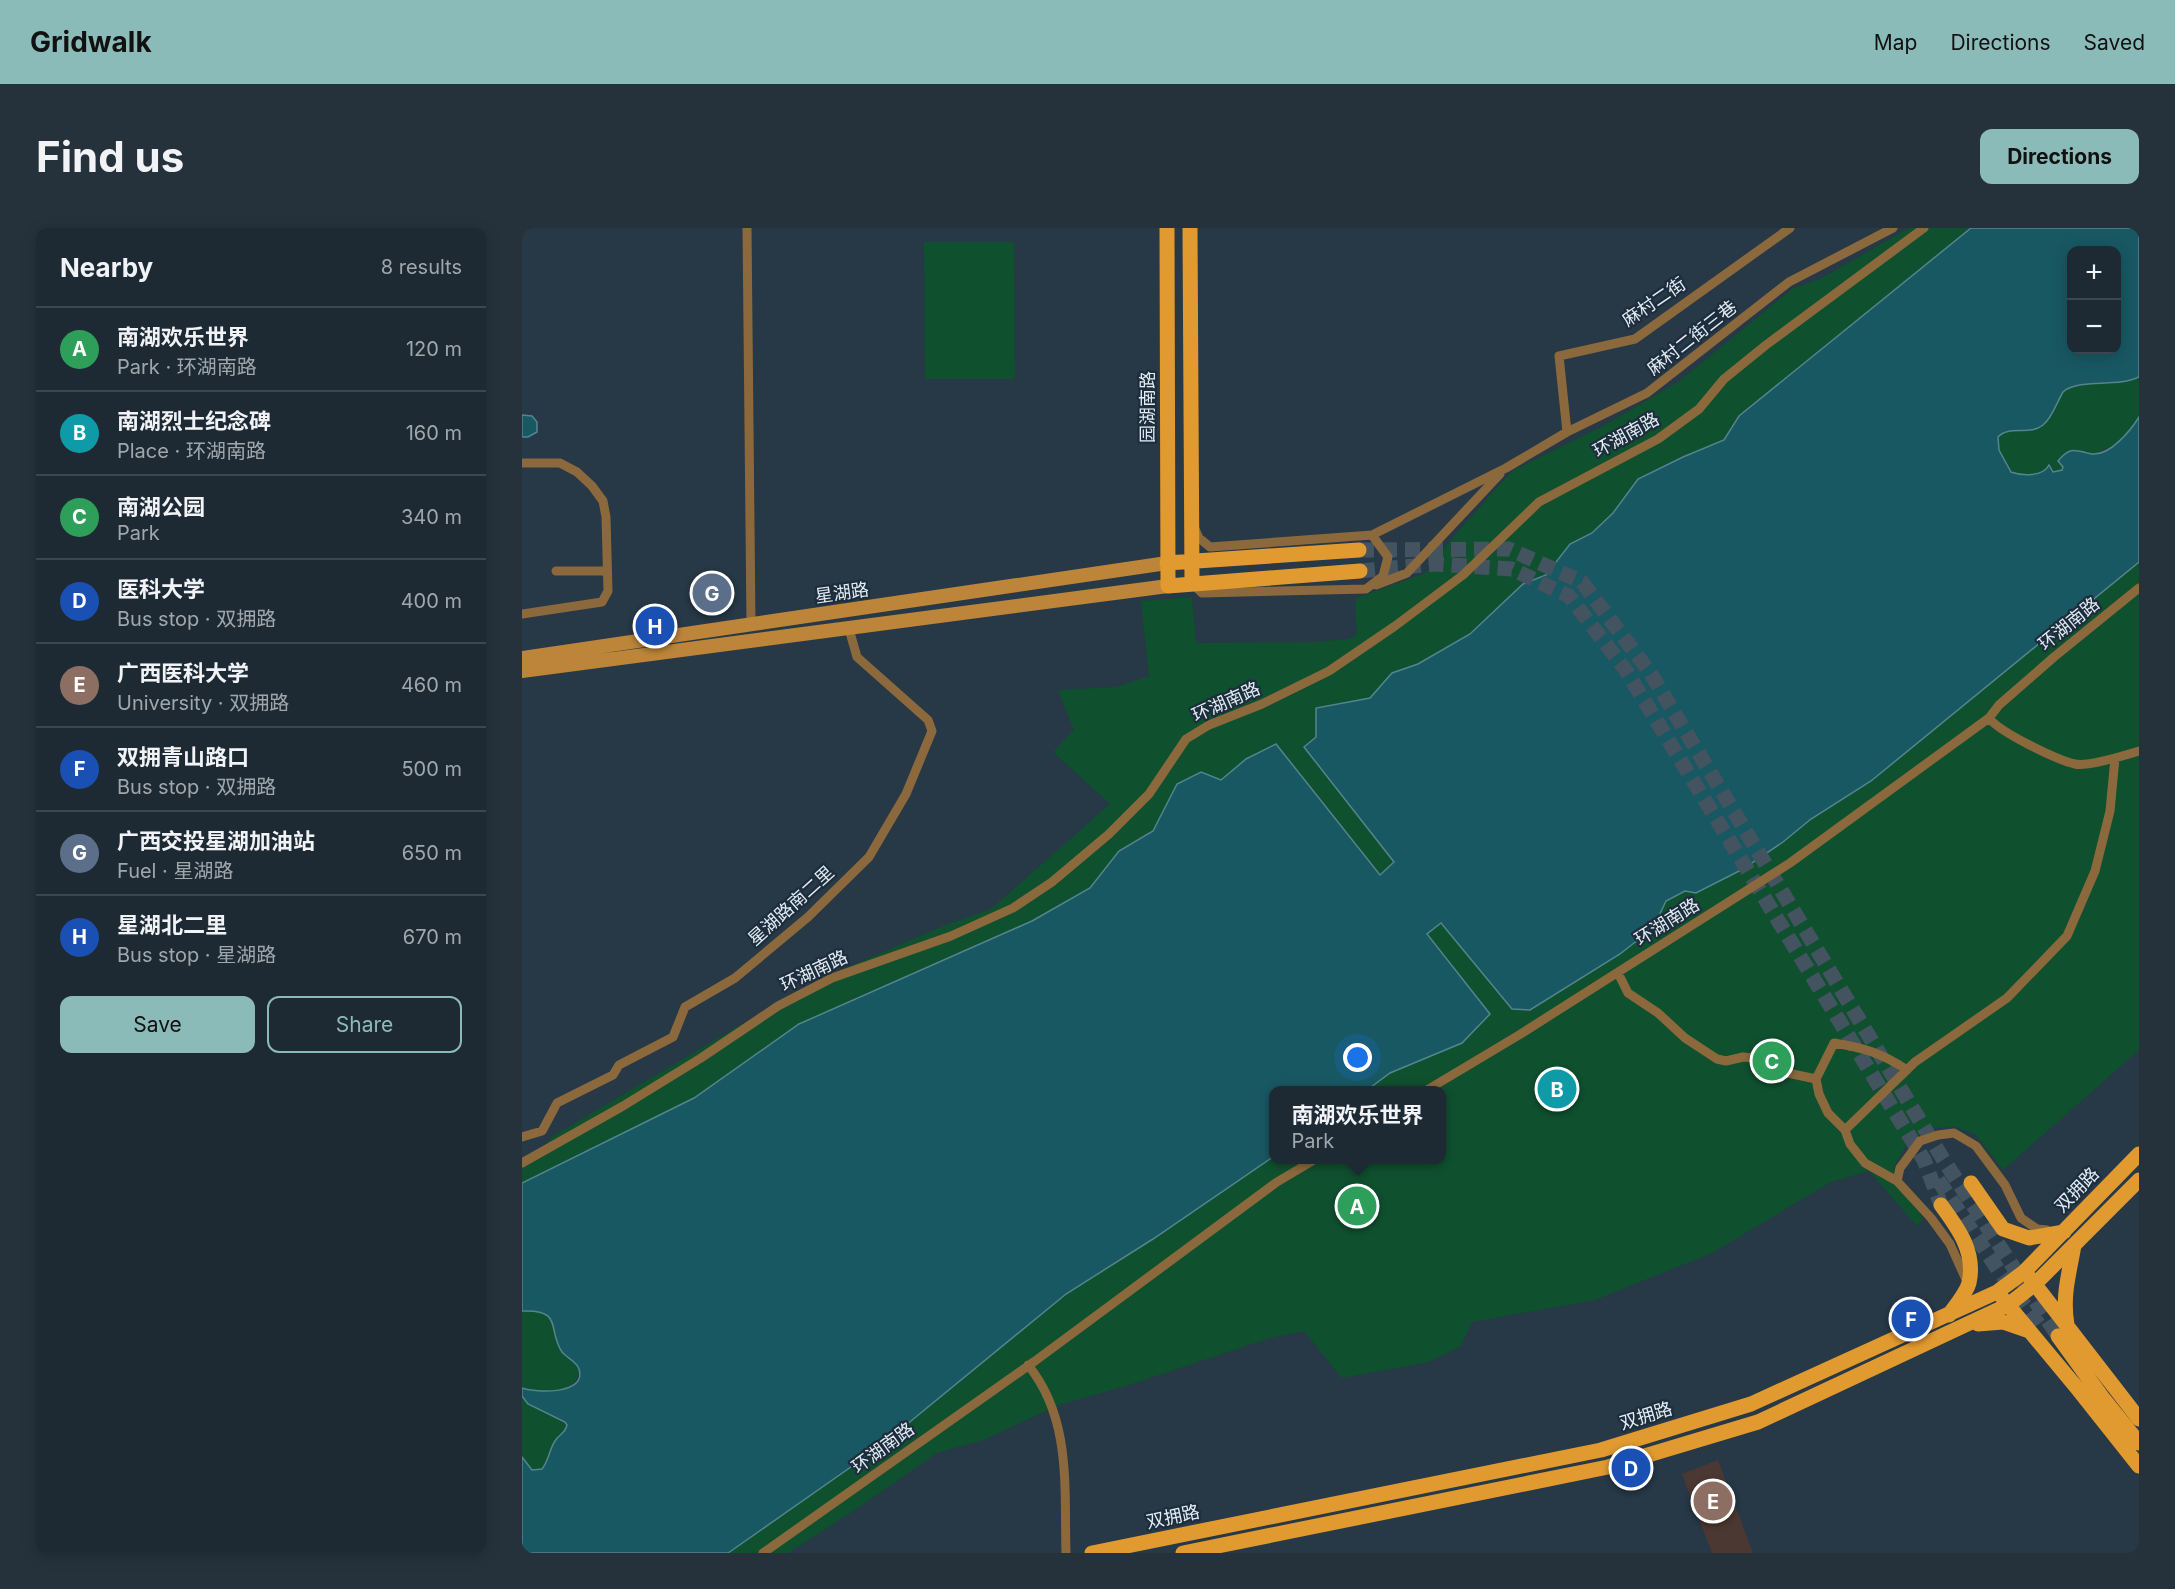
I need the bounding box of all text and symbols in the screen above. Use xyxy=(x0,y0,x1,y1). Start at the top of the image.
text: Gridwalk xyxy=(30,25,152,59)
text: Map xyxy=(1874,30,1917,55)
text: Directions xyxy=(1950,30,2051,55)
text: Saved xyxy=(2084,30,2145,55)
button: Directions xyxy=(1980,129,2139,184)
text: Find us xyxy=(36,131,184,182)
map controls xyxy=(2067,246,2121,354)
button: + xyxy=(2067,246,2121,300)
text: Nearby xyxy=(60,252,153,283)
text: 8 results xyxy=(381,255,462,279)
street label: 麻村二街 xyxy=(1618,273,1689,330)
street label: 麻村二街三巷 xyxy=(1643,296,1741,379)
button: − xyxy=(2067,300,2121,354)
text: 南湖欢乐世界 xyxy=(117,324,249,350)
text: A xyxy=(72,337,87,361)
text: 120 m xyxy=(406,337,462,361)
text: Park · 环湖南路 xyxy=(117,355,257,379)
street label: 园湖南路 xyxy=(1137,371,1158,443)
text: 南湖烈士纪念碑 xyxy=(117,408,271,434)
street label: 环湖南路 xyxy=(1589,408,1662,461)
text: B xyxy=(73,421,86,445)
text: 160 m xyxy=(406,421,462,445)
text: Place · 环湖南路 xyxy=(117,439,266,463)
text: 南湖公园 xyxy=(117,494,205,520)
text: C xyxy=(72,505,87,529)
text: 340 m xyxy=(401,505,462,529)
text: Park xyxy=(117,521,160,545)
pin: G xyxy=(692,570,732,616)
text: 医科大学 xyxy=(117,576,205,602)
street label: 星湖路 xyxy=(814,578,870,607)
text: D xyxy=(72,589,87,613)
text: 400 m xyxy=(401,589,462,613)
street label: 环湖南路 xyxy=(2034,593,2103,654)
pin: H xyxy=(636,604,674,648)
text: Bus stop · 双拥路 xyxy=(117,607,276,631)
text: 广西医科大学 xyxy=(117,660,249,686)
text: E xyxy=(73,673,86,697)
text: 460 m xyxy=(401,673,462,697)
street label: 环湖南路 xyxy=(1189,677,1263,726)
text: University · 双拥路 xyxy=(117,691,289,715)
text: 双拥青山路口 xyxy=(117,744,249,770)
text: F xyxy=(74,757,85,781)
text: 500 m xyxy=(401,757,462,781)
text: Bus stop · 双拥路 xyxy=(117,775,276,799)
text: 广西交投星湖加油站 xyxy=(117,828,315,854)
text: G xyxy=(72,841,87,865)
text: 650 m xyxy=(402,841,462,865)
text: Fuel · 星湖路 xyxy=(117,859,233,883)
street label: 星湖路南二里 xyxy=(744,862,838,950)
street label: 环湖南路 xyxy=(1631,894,1703,950)
text: 星湖北二里 xyxy=(117,912,227,938)
text: H xyxy=(72,925,87,949)
text: 670 m xyxy=(403,925,462,949)
text: Bus stop · 星湖路 xyxy=(117,943,276,967)
street label: 环湖南路 xyxy=(777,946,851,995)
button: Save xyxy=(60,996,255,1053)
button: Share xyxy=(267,996,462,1053)
pin: C xyxy=(1752,1038,1792,1084)
your location xyxy=(1343,1043,1372,1072)
pin: B xyxy=(1538,1066,1576,1112)
popup xyxy=(1269,1086,1446,1164)
text: 南湖欢乐世界 xyxy=(1291,1102,1424,1128)
text: Park xyxy=(1291,1129,1334,1153)
street label: 双拥路 xyxy=(2050,1163,2103,1216)
pin: A xyxy=(1338,1184,1376,1228)
pin: F xyxy=(1892,1296,1930,1342)
street label: 双拥路 xyxy=(1617,1398,1675,1433)
street label: 环湖南路 xyxy=(847,1418,918,1477)
pin: D xyxy=(1612,1446,1650,1490)
pin: E xyxy=(1694,1478,1732,1524)
street label: 双拥路 xyxy=(1144,1501,1201,1532)

